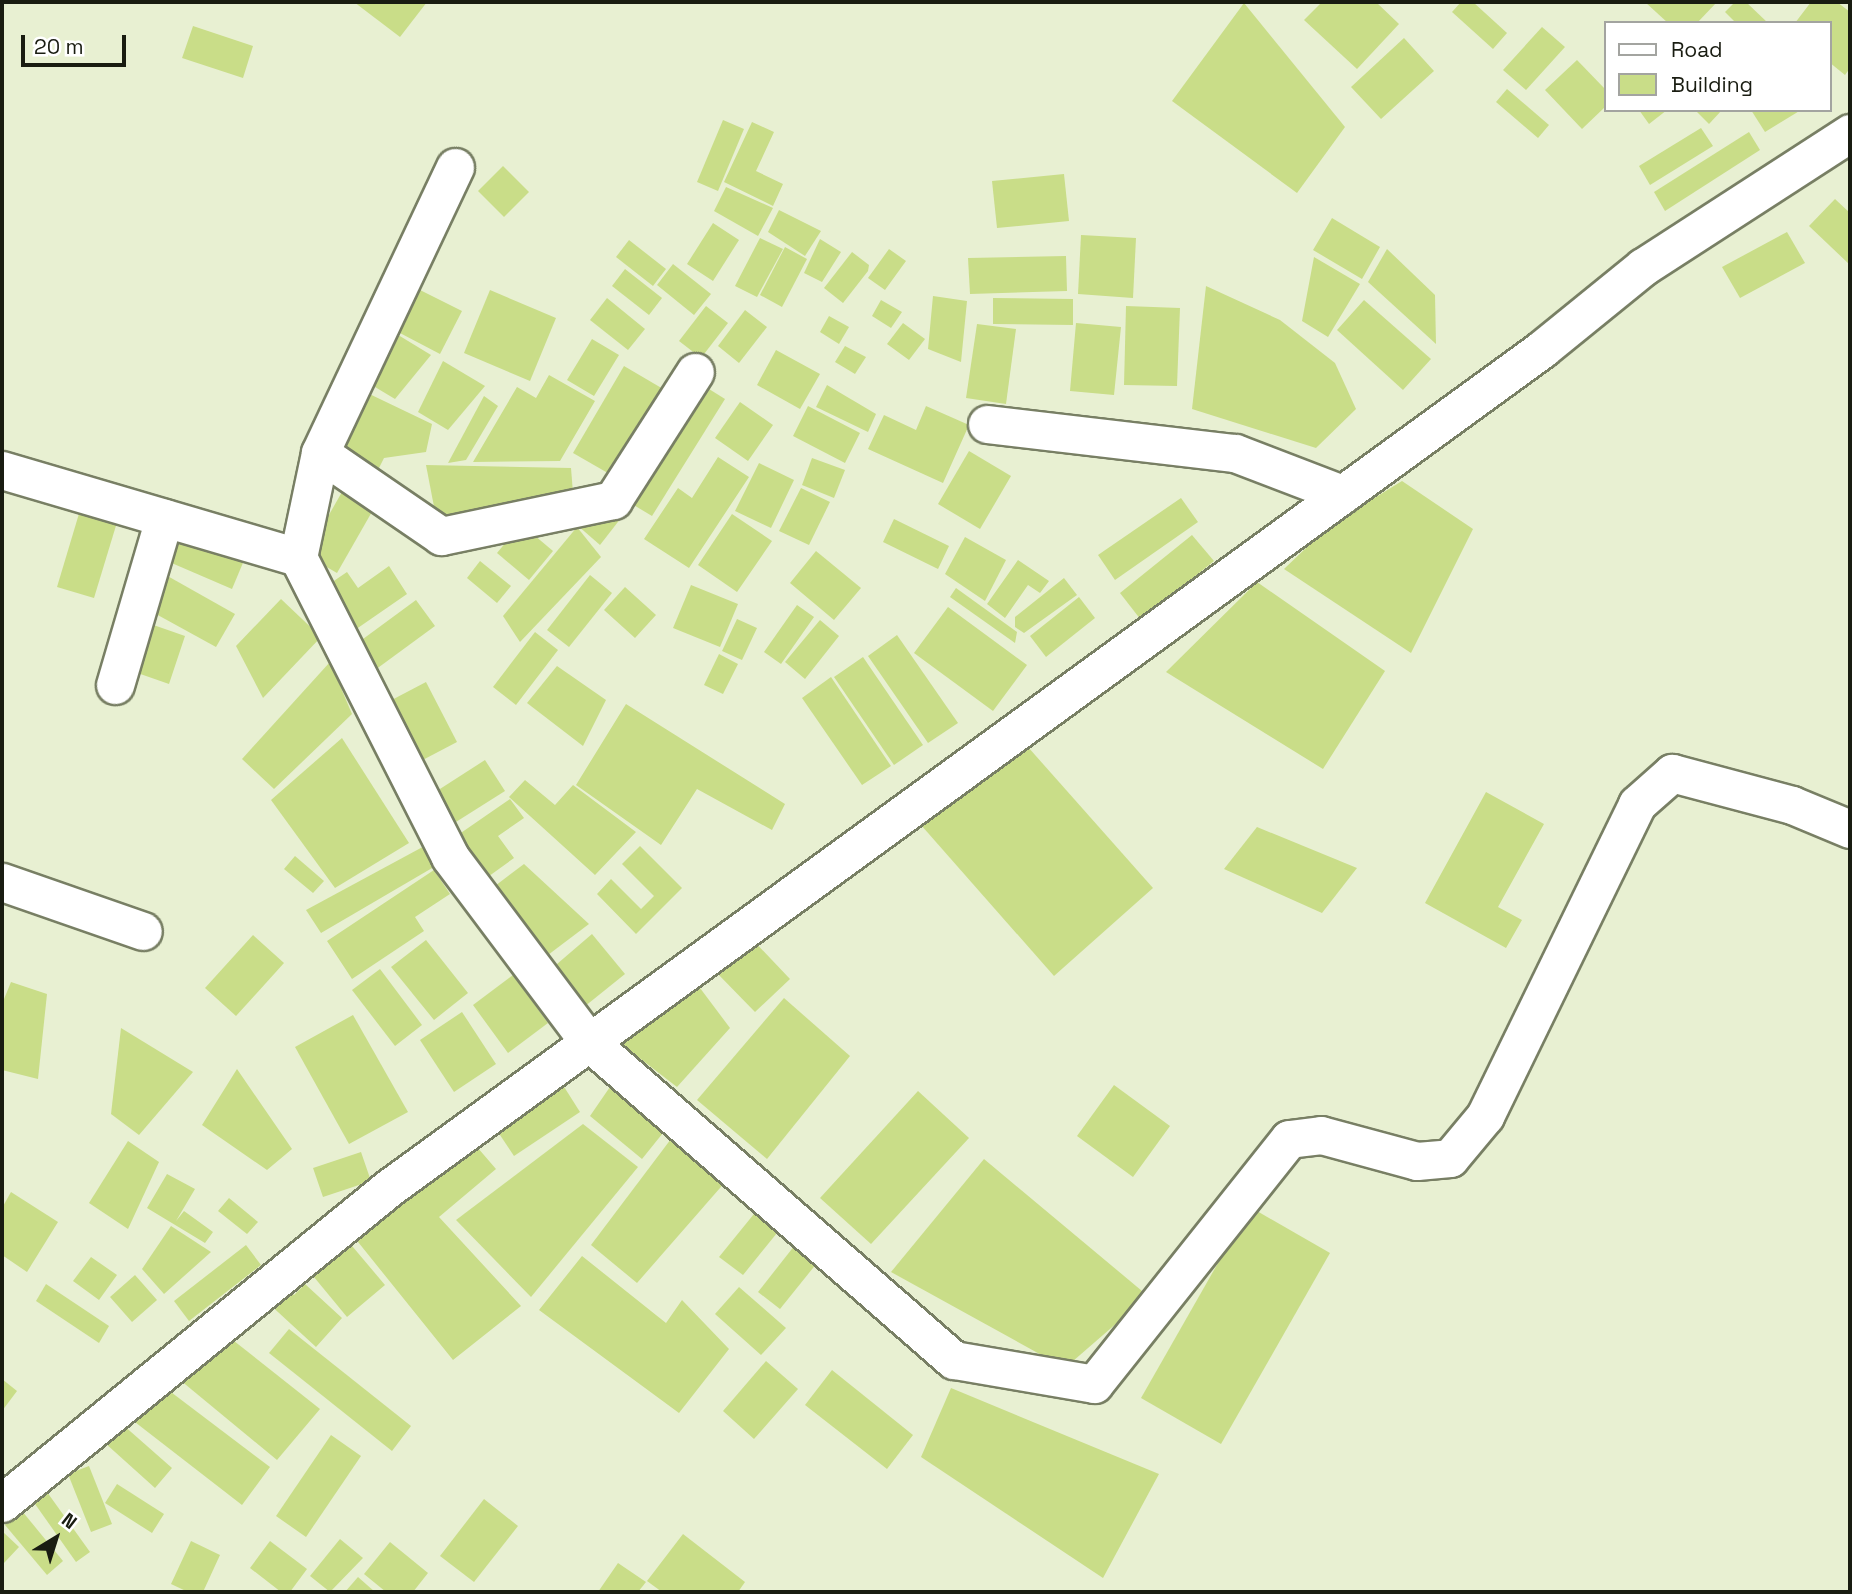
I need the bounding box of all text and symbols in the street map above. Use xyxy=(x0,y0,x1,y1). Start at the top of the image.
scale bar xyxy=(24,21,130,65)
legend xyxy=(1604,21,1831,112)
text: 20 m xyxy=(34,33,84,60)
text: Road xyxy=(1671,36,1723,63)
text: Building xyxy=(1671,71,1753,98)
north arrow xyxy=(21,1503,91,1573)
text: N xyxy=(57,1507,82,1535)

